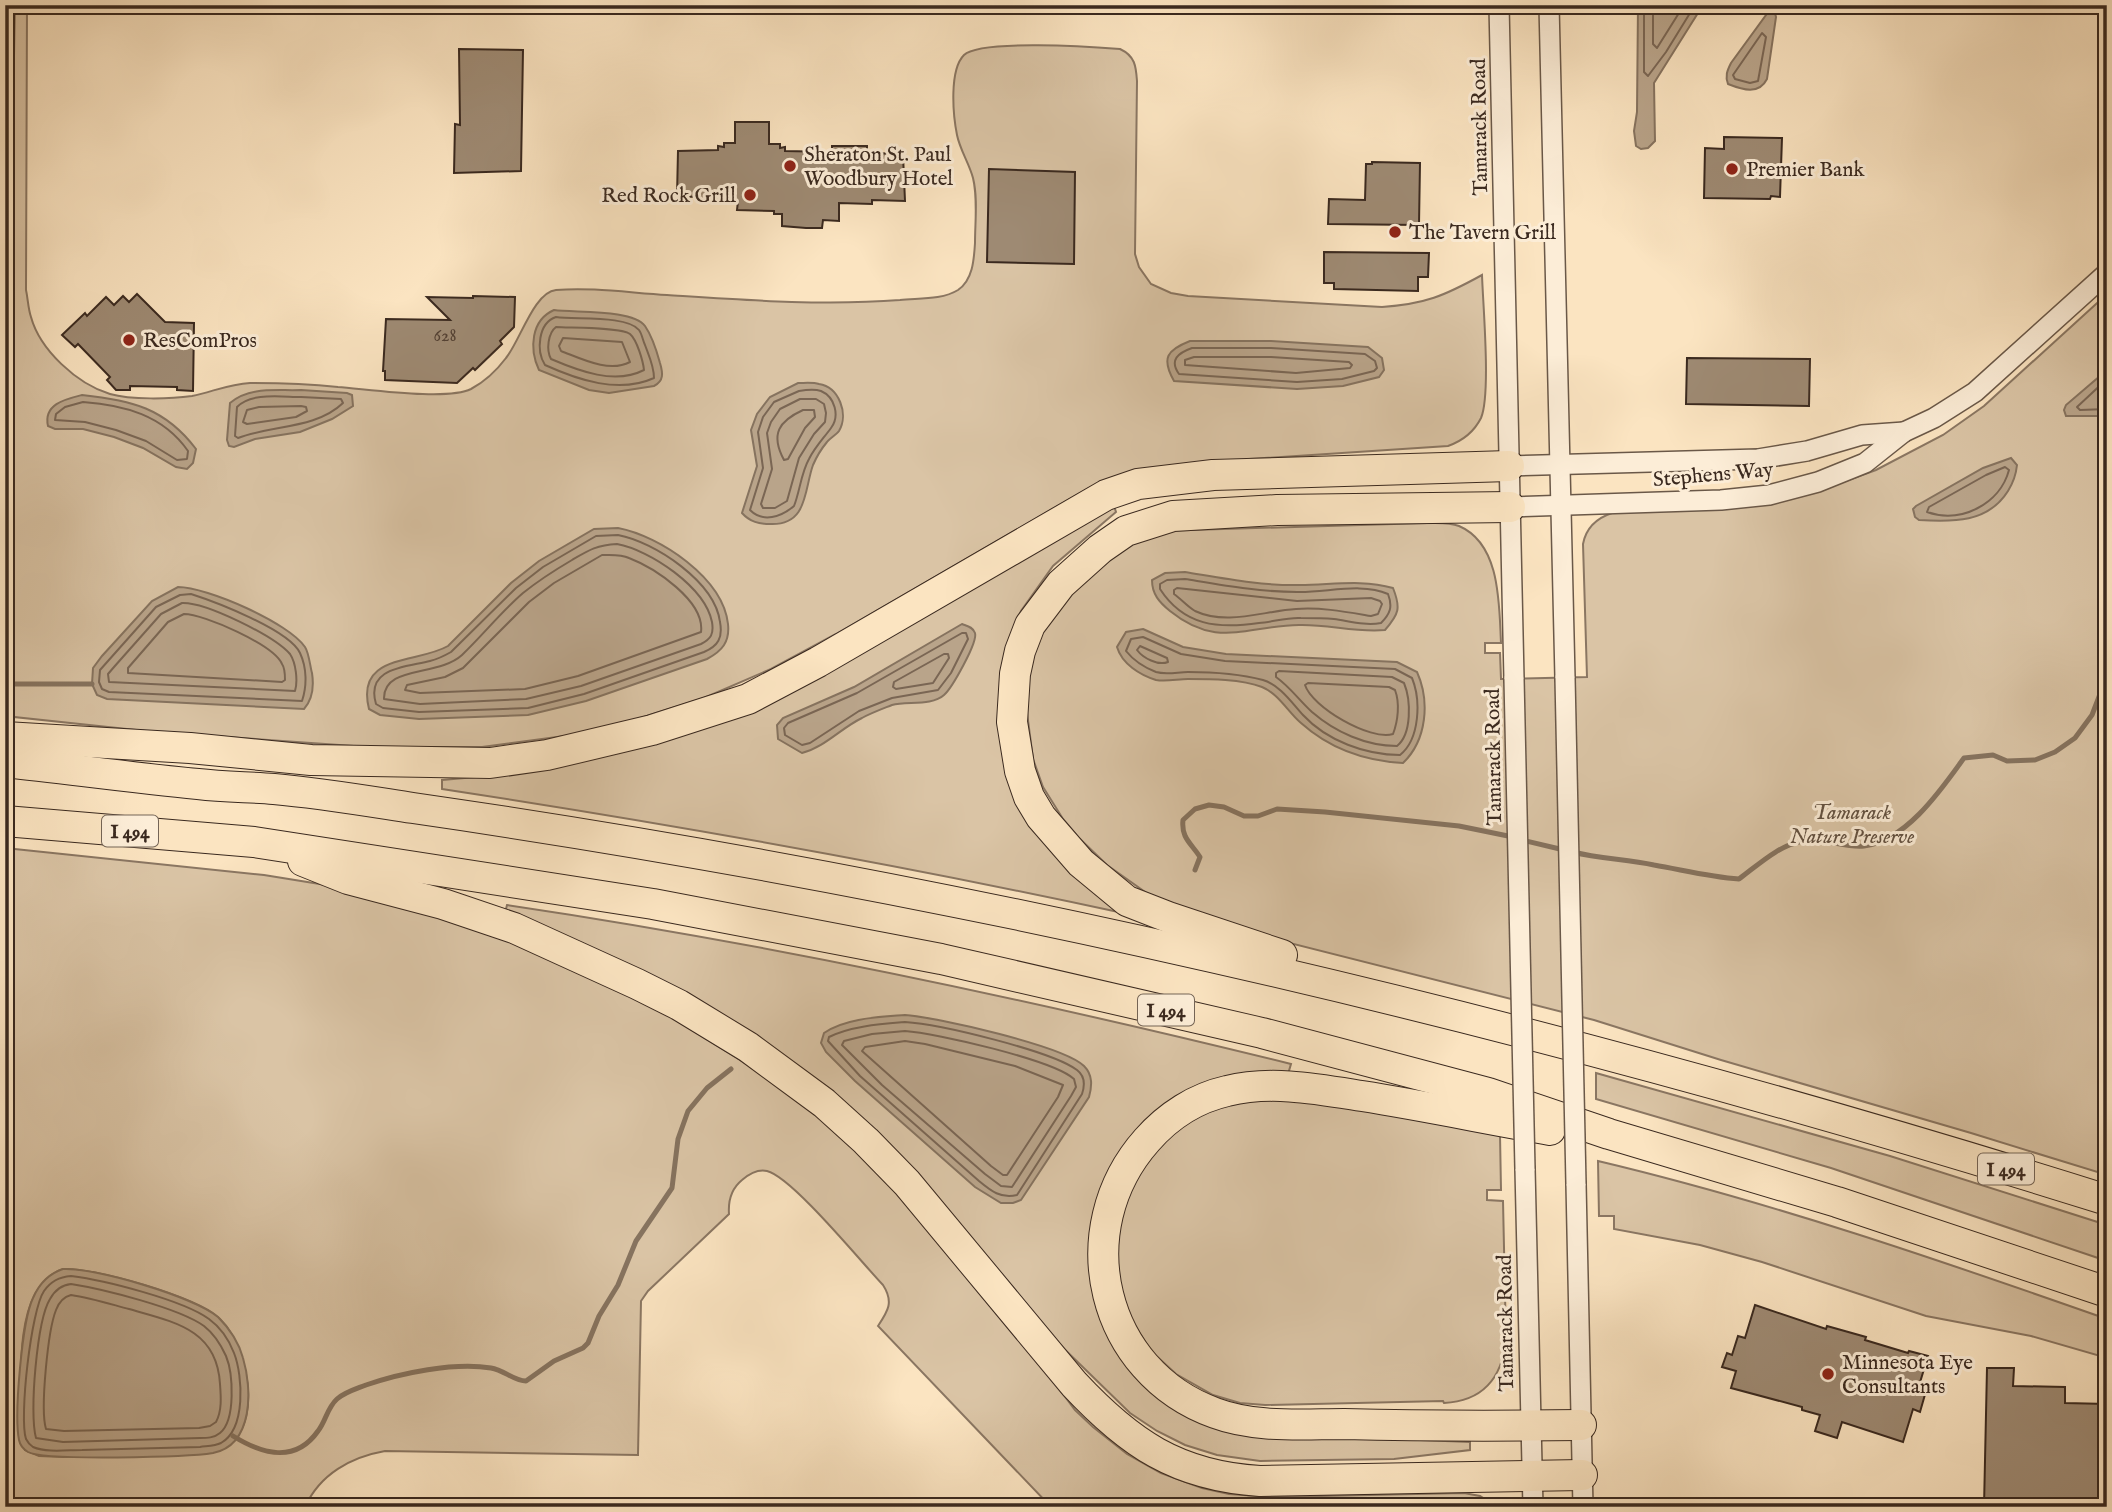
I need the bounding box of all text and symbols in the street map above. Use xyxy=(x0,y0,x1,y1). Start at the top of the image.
street label: Tamarack Road xyxy=(1466,57,1495,196)
place label: Sheraton St. Paul Woodbury Hotel xyxy=(804,142,953,193)
place label: Premier Bank xyxy=(1746,157,1865,184)
marker: Sheraton St. Paul Woodbury Hotel xyxy=(782,158,798,174)
marker: Premier Bank xyxy=(1724,161,1740,177)
place label: Red Rock Grill xyxy=(601,183,736,210)
marker: Red Rock Grill xyxy=(742,187,758,203)
place label: The Tavern Grill xyxy=(1409,220,1556,247)
marker: The Tavern Grill xyxy=(1387,224,1403,240)
house number: 628 xyxy=(433,325,457,348)
place label: ResComPros xyxy=(143,328,257,355)
marker: ResComPros xyxy=(121,332,137,348)
street label: Stephens Way xyxy=(1652,457,1775,494)
street label: Tamarack Road xyxy=(1480,687,1509,826)
park label: Tamarack Nature Preserve xyxy=(1790,800,1914,851)
road number: I 494 xyxy=(102,816,158,846)
road number: I 494 xyxy=(1138,994,1194,1026)
road number: I 494 xyxy=(1978,1154,2034,1184)
street label: Tamarack Road xyxy=(1492,1253,1521,1392)
place label: Minnesota Eye Consultants xyxy=(1842,1350,1973,1401)
marker: Minnesota Eye Consultants xyxy=(1820,1366,1836,1382)

